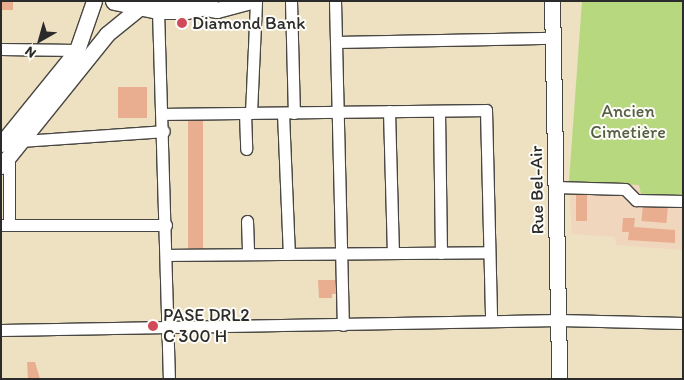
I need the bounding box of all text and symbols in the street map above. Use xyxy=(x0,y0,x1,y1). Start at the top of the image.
place label: Diamond Bank xyxy=(192,12,305,34)
north arrow xyxy=(15,15,65,65)
marker: Diamond Bank xyxy=(176,17,188,29)
text: N xyxy=(22,43,39,62)
park label: Ancien Cimetière xyxy=(590,101,666,144)
street label: Rue Bel-Air xyxy=(525,145,549,235)
place label: PASE DRL2 C 300 H xyxy=(163,305,250,348)
marker: PASE DRL2 C 300 H xyxy=(147,320,159,332)

